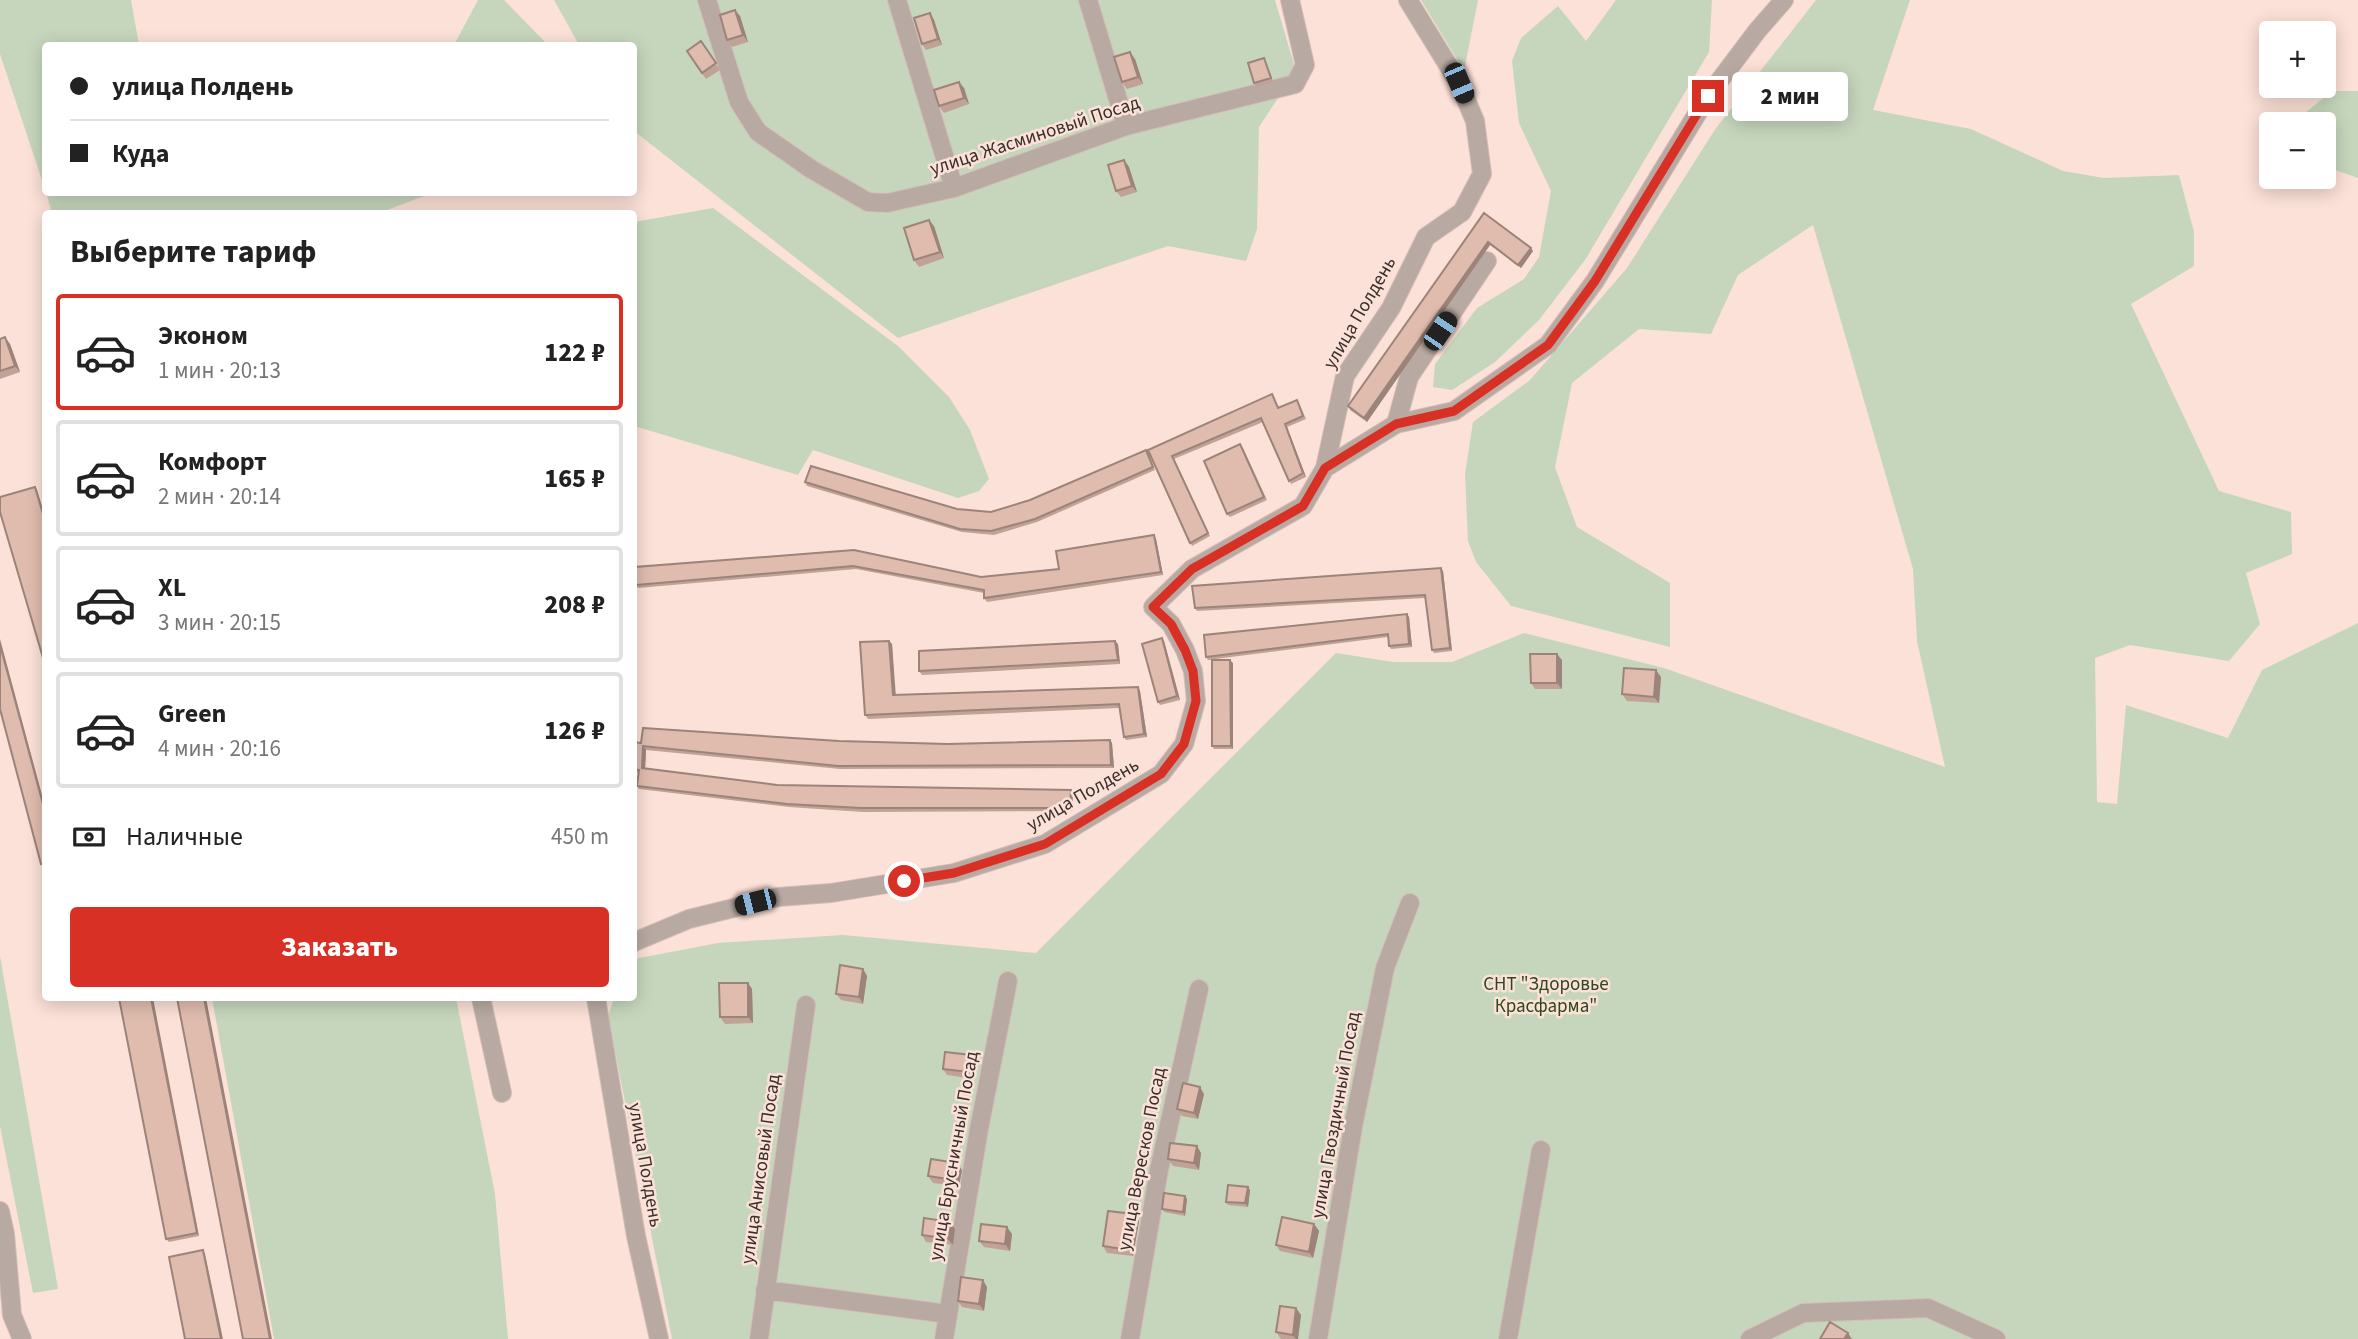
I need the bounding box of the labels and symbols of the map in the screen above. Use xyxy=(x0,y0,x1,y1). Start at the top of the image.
car xyxy=(1442,60,1477,106)
callout: 2 мин xyxy=(1732,72,1848,120)
route end xyxy=(1692,80,1724,112)
street label: улица Жасминовый Посад xyxy=(927,89,1143,183)
street label: улица Полдень xyxy=(1317,252,1403,374)
car xyxy=(1420,308,1461,354)
street label: улица Полдень xyxy=(1022,752,1144,838)
route start xyxy=(888,865,920,897)
car xyxy=(733,887,778,917)
park label: СНТ "Здоровье Красфарма" xyxy=(1483,971,1609,1020)
street label: улица Гвоздичный Посад xyxy=(1305,1009,1367,1221)
street label: улица Брусничный Посад xyxy=(922,1049,986,1263)
street label: улица Вересков Посад xyxy=(1111,1065,1173,1253)
street label: улица Анисовый Посад xyxy=(734,1072,788,1266)
street label: улица Полдень xyxy=(621,1101,669,1229)

